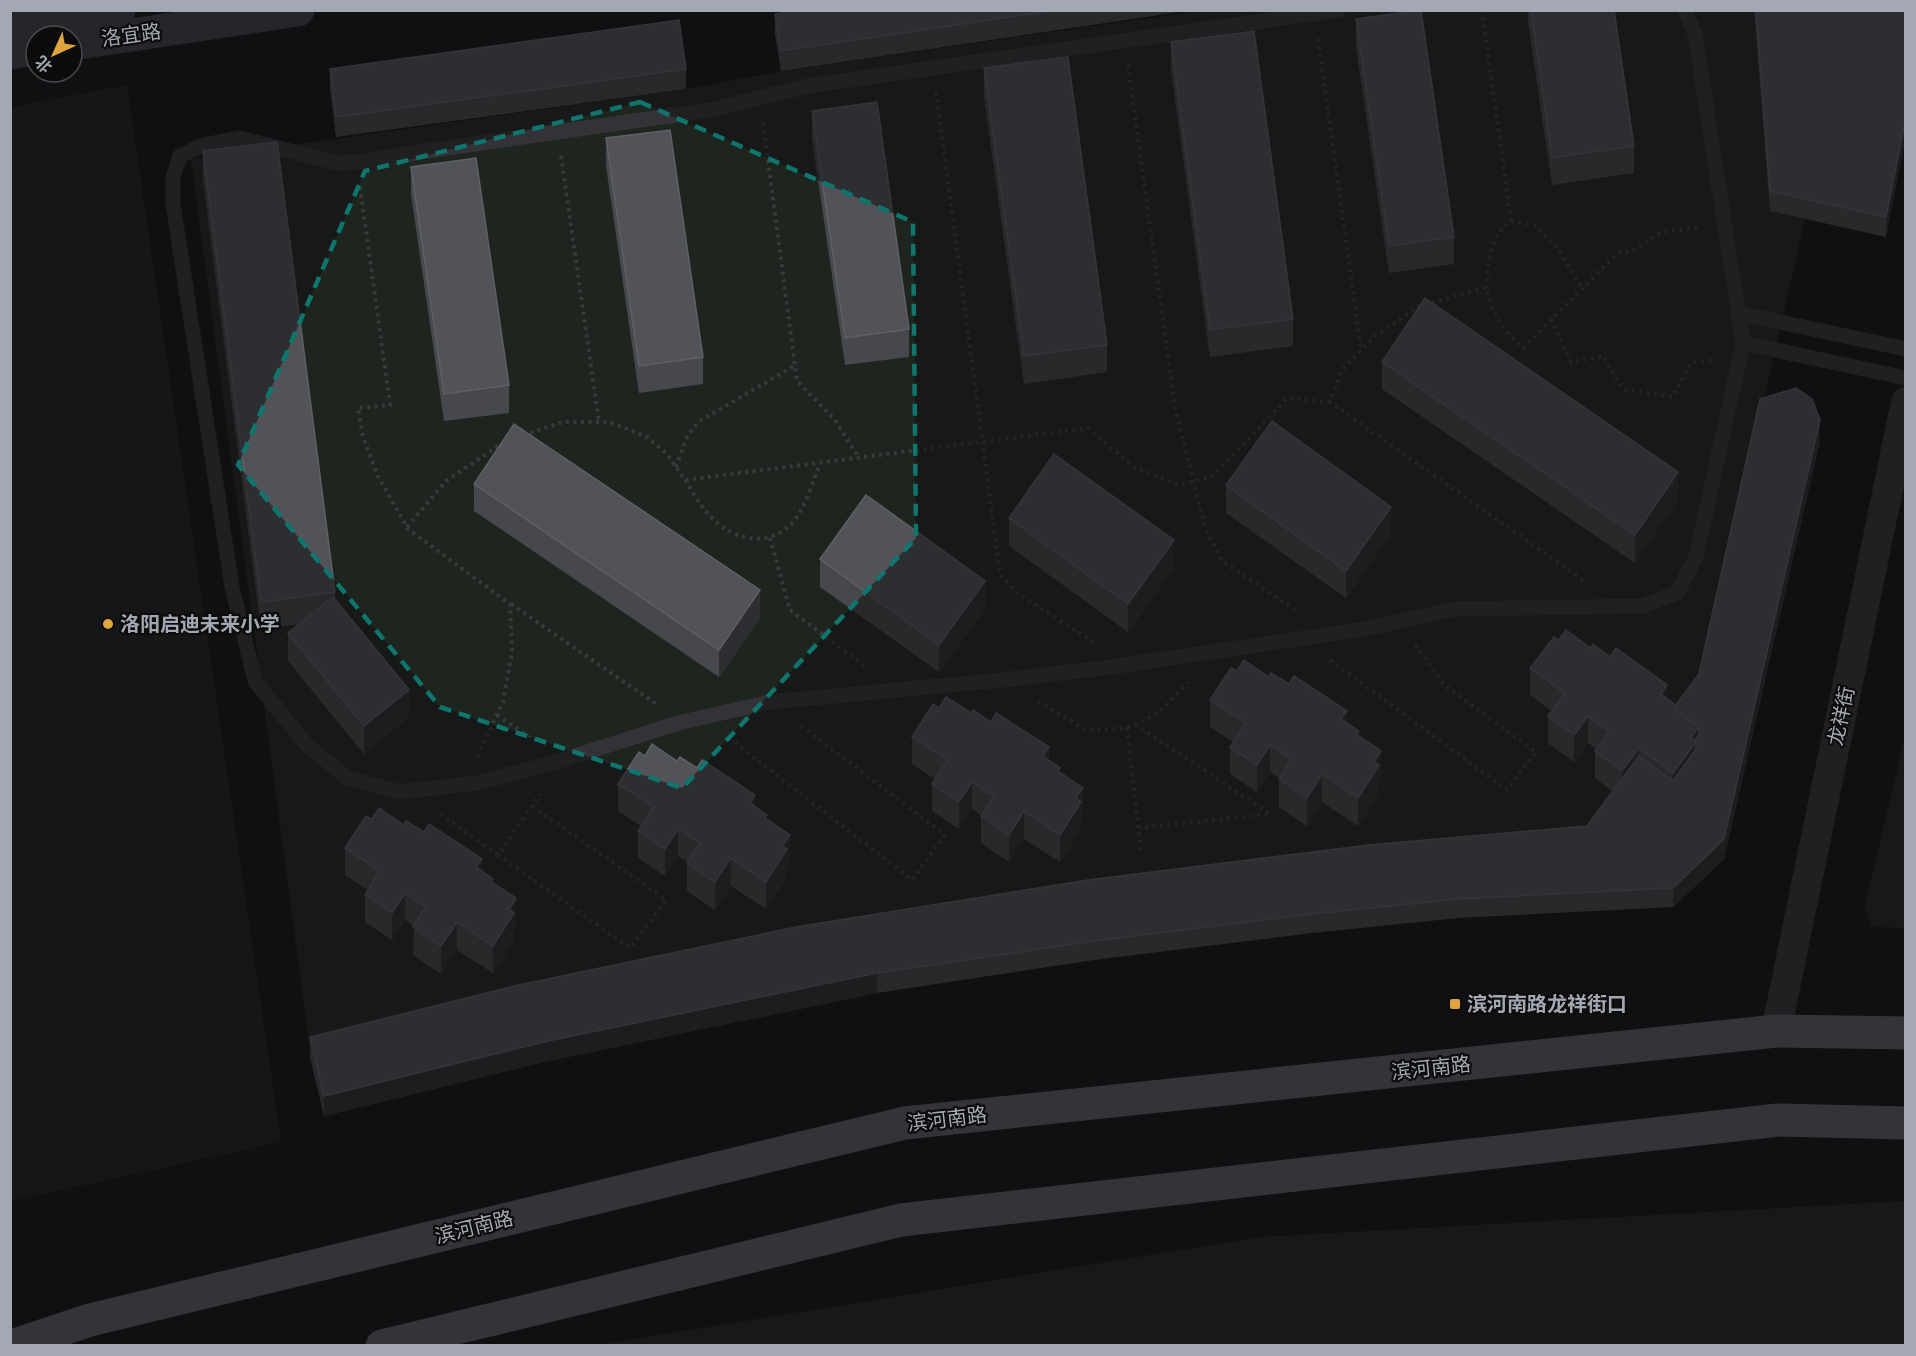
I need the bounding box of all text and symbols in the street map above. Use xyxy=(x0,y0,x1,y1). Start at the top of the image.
street label: 洛宜路 xyxy=(100,19,162,51)
north arrow xyxy=(24,24,84,84)
text: 北 xyxy=(31,52,56,77)
place label: 洛阳启迪未来小学 xyxy=(120,612,280,636)
marker: 洛阳启迪未来小学 xyxy=(101,617,115,631)
street label: 龙祥街 xyxy=(1823,684,1859,748)
place label: 滨河南路龙祥街口 xyxy=(1467,992,1627,1016)
marker: 滨河南路龙祥街口 xyxy=(1448,997,1462,1011)
street label: 滨河南路 xyxy=(1390,1052,1472,1084)
street label: 滨河南路 xyxy=(906,1102,988,1136)
street label: 滨河南路 xyxy=(432,1206,516,1248)

